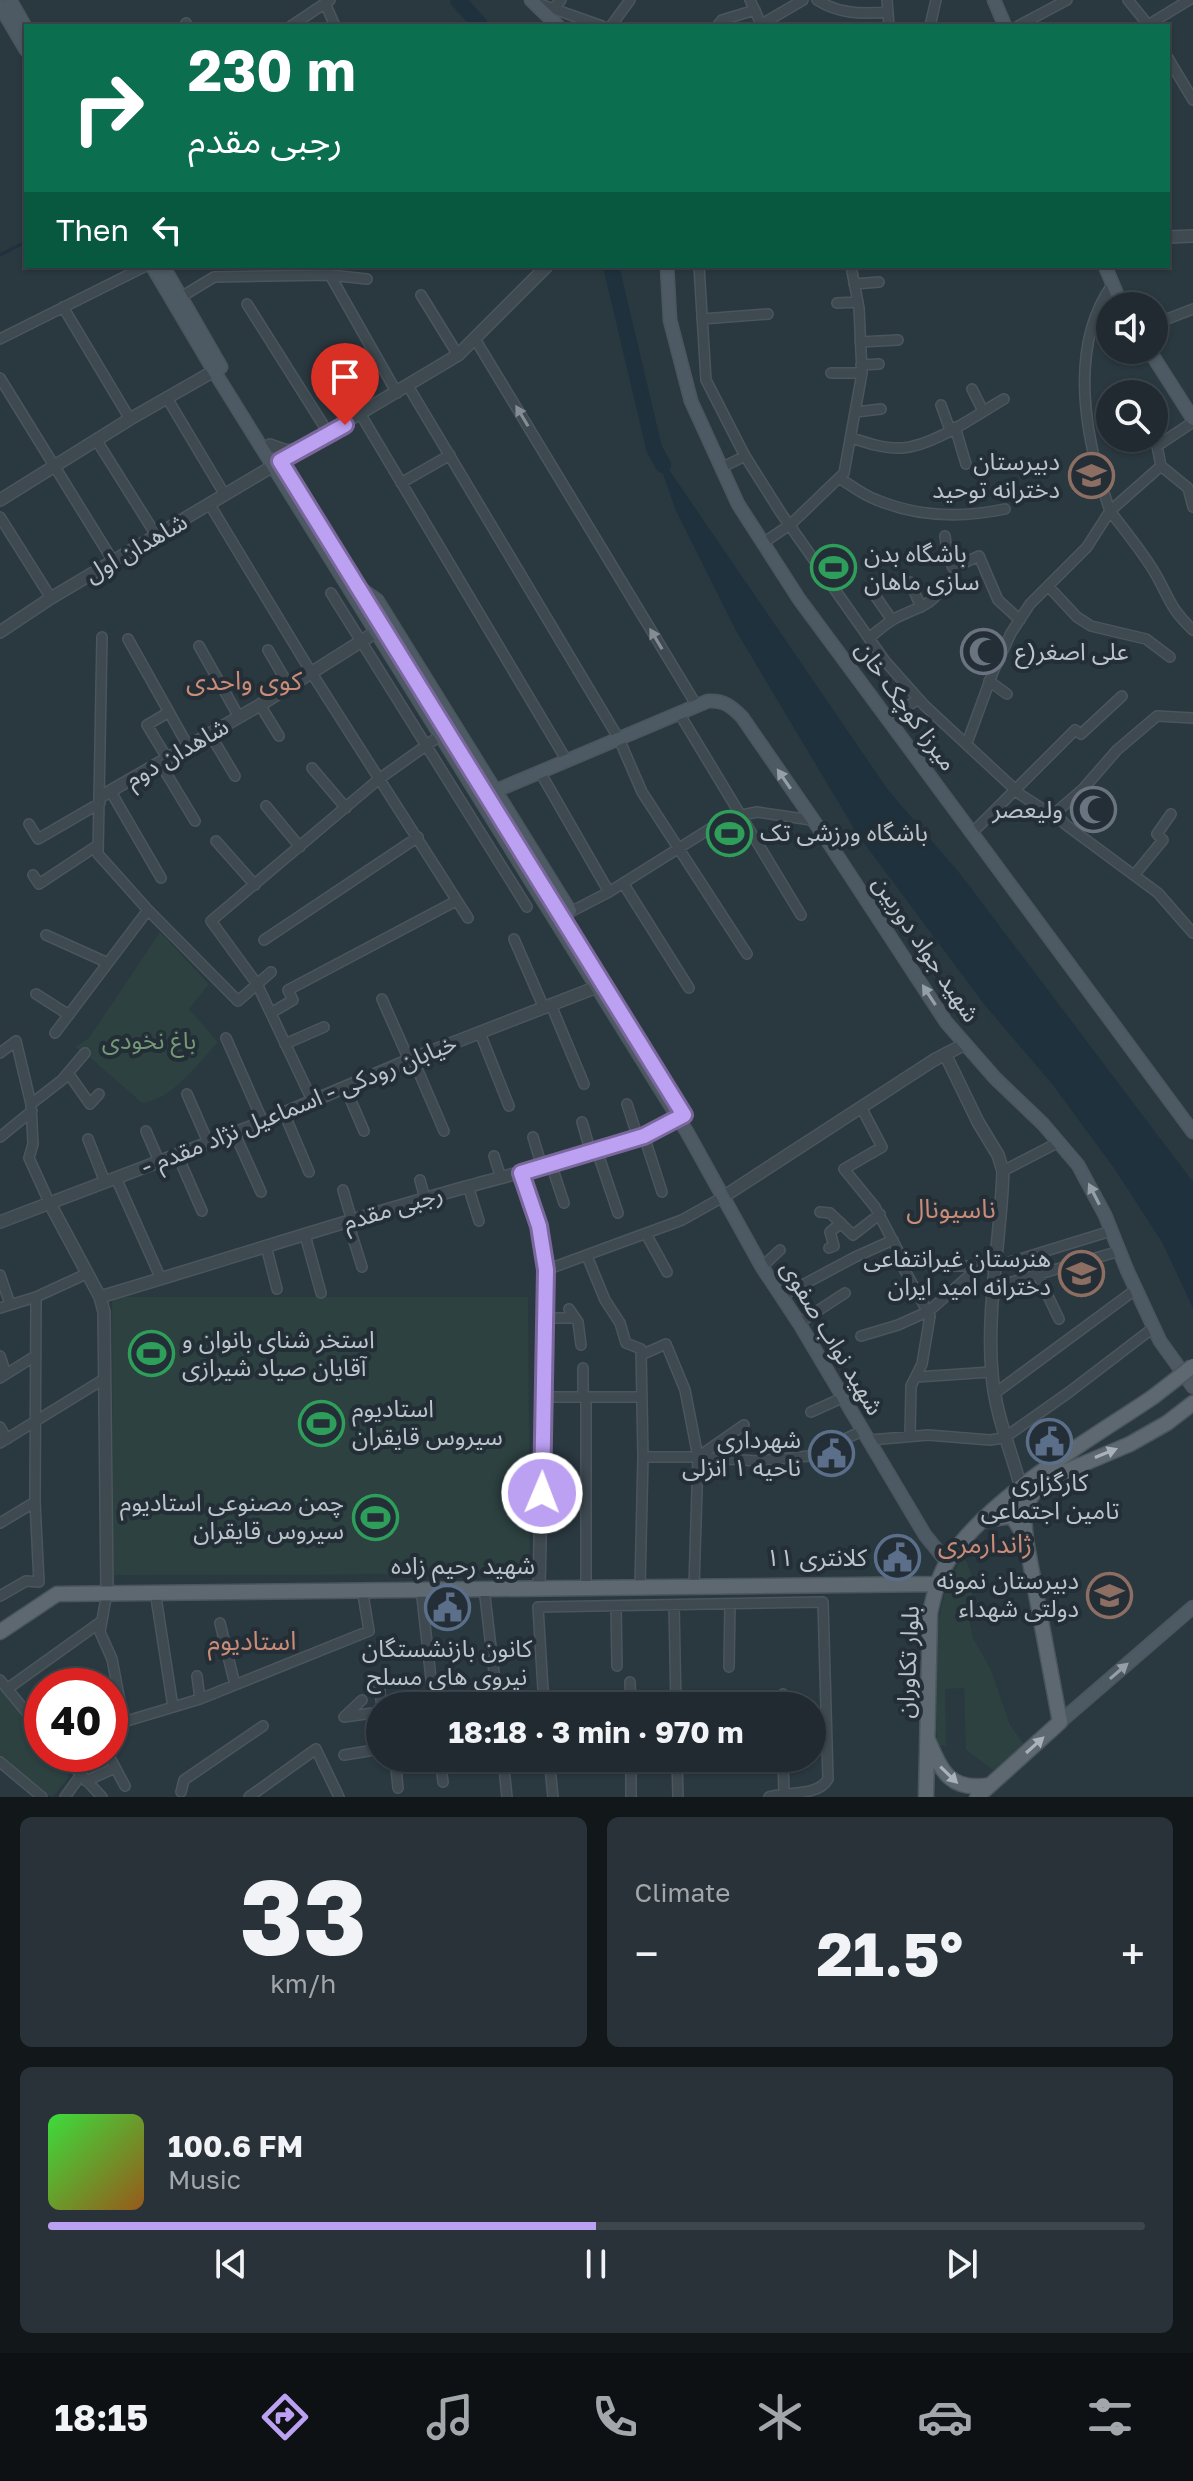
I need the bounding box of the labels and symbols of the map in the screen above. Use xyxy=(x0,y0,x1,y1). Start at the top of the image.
pin xyxy=(311,343,379,425)
one-way arrow xyxy=(515,405,529,427)
place label: دبیرستان دخترانه توحید xyxy=(932,446,1060,504)
school or university icon: دبیرستان دخترانه توحید xyxy=(1067,452,1115,500)
street label: شاهدان اول xyxy=(79,506,192,589)
place label: باشگاه بدن سازی ماهان xyxy=(864,538,980,596)
sports icon: باشگاه بدن سازی ماهان xyxy=(809,544,857,592)
one-way arrow xyxy=(649,628,663,650)
mosque icon: علی اصغر(ع xyxy=(960,628,1008,676)
street label: میرزا کوچک خان xyxy=(849,635,964,777)
place label: علی اصغر(ع xyxy=(1015,636,1129,669)
district label: کوی واحدی xyxy=(186,665,302,696)
street label: شاهدان دوم xyxy=(120,711,235,797)
one-way arrow xyxy=(777,769,792,790)
mosque icon: ولیعصر xyxy=(1070,786,1118,834)
place label: ولیعصر xyxy=(991,794,1063,824)
sports icon: باشگاه ورزشی تک xyxy=(705,809,753,857)
place label: باشگاه ورزشی تک xyxy=(760,817,928,847)
street label: شهید جواد دوربین xyxy=(867,869,987,1028)
one-way arrow xyxy=(921,985,936,1006)
park label: باغ نخودی xyxy=(102,1025,196,1058)
street label: - خیابان رودکی - اسماعیل نژاد مقدم xyxy=(136,1027,462,1185)
street label: رجبی مقدم xyxy=(339,1178,447,1240)
one-way arrow xyxy=(1088,1183,1102,1205)
district label: ناسیونال xyxy=(906,1193,996,1224)
place label: هنرستان غیرانتفاعی دخترانه امید ایران xyxy=(863,1243,1051,1301)
school or university icon: هنرستان غیرانتفاعی دخترانه امید ایران xyxy=(1058,1249,1106,1297)
street label: شهید نواب صفوی xyxy=(775,1255,891,1420)
place label: استخر شنای بانوان و آقایان صیاد شیرازی xyxy=(182,1324,375,1382)
sports icon: استخر شنای بانوان و آقایان صیاد شیرازی xyxy=(127,1330,175,1378)
place label: استادیوم سیروس قایقران xyxy=(352,1393,503,1451)
sports icon: استادیوم سیروس قایقران xyxy=(297,1399,345,1447)
public building icon: کارگزاری تامین اجتماعی xyxy=(1026,1417,1074,1465)
place label: شهرداری ناحیه ۱ انزلی xyxy=(682,1424,801,1482)
public building icon: شهرداری ناحیه ۱ انزلی xyxy=(808,1430,856,1478)
one-way arrow xyxy=(1094,1446,1118,1459)
position arrow xyxy=(500,1451,584,1535)
place label: کارگزاری تامین اجتماعی xyxy=(981,1467,1119,1524)
place label: چمن مصنوعی استادیوم سیروس قایقران xyxy=(120,1487,344,1545)
sports icon: چمن مصنوعی استادیوم سیروس قایقران xyxy=(351,1493,399,1541)
district label: ژاندارمری xyxy=(938,1528,1032,1559)
public building icon: کلانتری ۱۱ xyxy=(874,1534,922,1582)
place label: کلانتری ۱۱ xyxy=(766,1542,868,1572)
street label: شهید رحیم زاده xyxy=(391,1550,535,1583)
place label: دبیرستان نمونه دولتی شهداء xyxy=(936,1565,1079,1623)
school or university icon: دبیرستان نمونه دولتی شهداء xyxy=(1086,1571,1134,1619)
public building icon: کانون بازنشستگان نیروی های مسلح xyxy=(423,1583,471,1631)
street label: بلوار تکاوران xyxy=(889,1605,925,1719)
district label: استادیوم xyxy=(208,1625,296,1661)
place label: کانون بازنشستگان نیروی های مسلح xyxy=(362,1633,533,1694)
one-way arrow xyxy=(1109,1663,1128,1681)
speed limit sign: 40 xyxy=(24,1668,128,1772)
one-way arrow xyxy=(1024,1737,1044,1754)
one-way arrow xyxy=(939,1766,959,1784)

